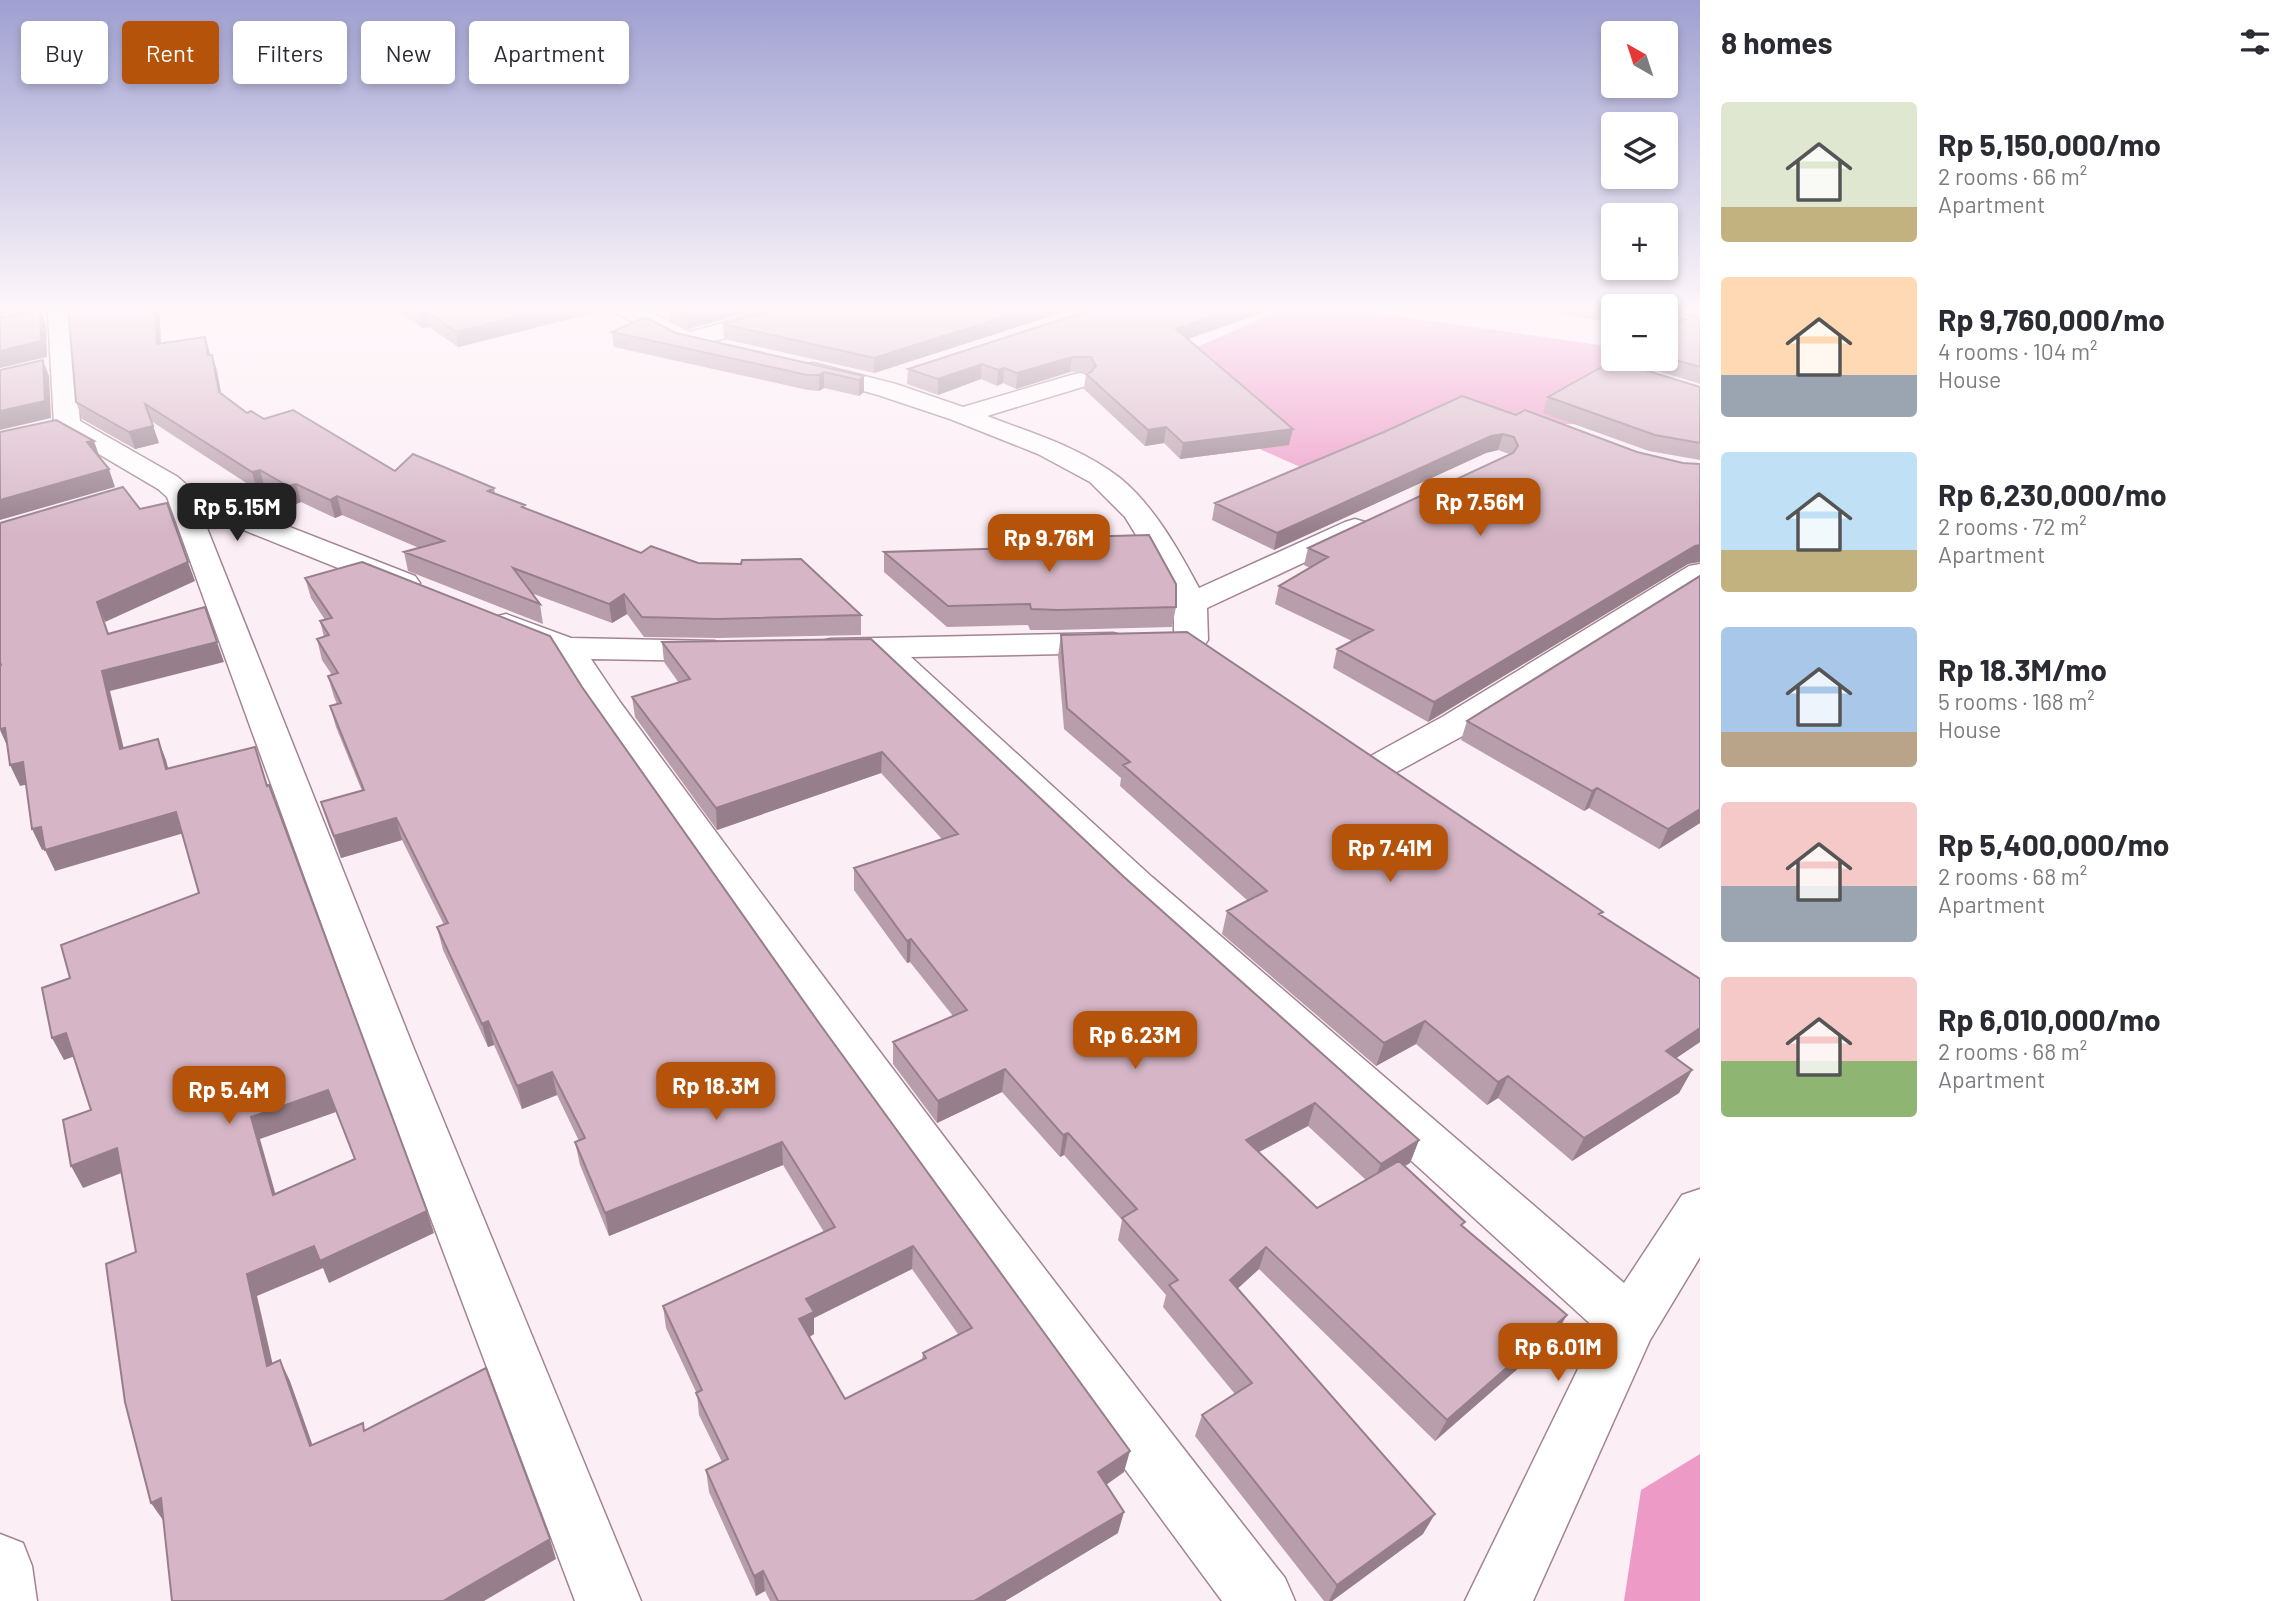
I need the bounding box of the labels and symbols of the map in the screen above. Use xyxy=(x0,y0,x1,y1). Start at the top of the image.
north arrow xyxy=(1601,21,1678,98)
pin: Rp 7.56M xyxy=(1408,478,1552,538)
pin: Rp 5.15M xyxy=(165,484,309,543)
pin: Rp 9.76M xyxy=(977,514,1121,574)
pin: Rp 7.41M xyxy=(1318,824,1462,884)
pin: Rp 6.23M xyxy=(1063,1012,1207,1071)
pin: Rp 18.3M xyxy=(644,1062,788,1122)
pin: Rp 5.4M xyxy=(164,1066,294,1126)
pin: Rp 6.01M xyxy=(1486,1324,1630,1383)

